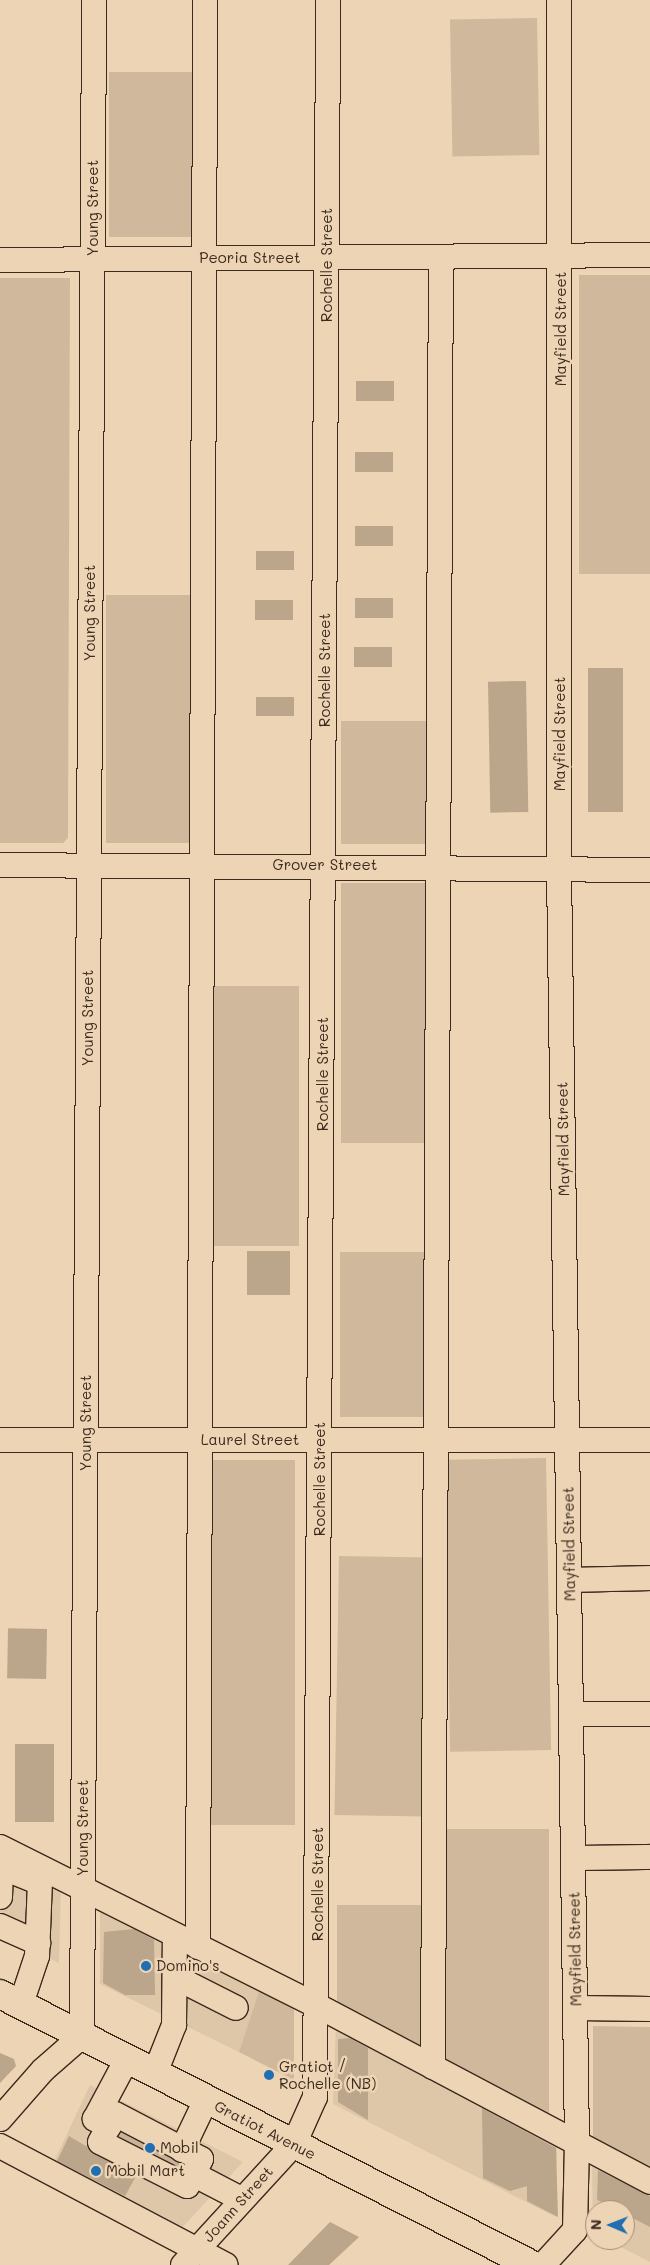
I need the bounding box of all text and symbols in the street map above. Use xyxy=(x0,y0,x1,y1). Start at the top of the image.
street label: Young Street xyxy=(84,160,102,256)
street label: Rochelle Street xyxy=(318,208,336,322)
street label: Peoria Street xyxy=(199,249,301,267)
street label: Mayfield Street xyxy=(552,272,570,386)
street label: Young Street xyxy=(81,565,99,661)
street label: Rochelle Street xyxy=(316,613,334,727)
street label: Mayfield Street xyxy=(551,677,569,791)
street label: Grover Street xyxy=(273,856,377,874)
street label: Young Street xyxy=(79,970,97,1066)
street label: Rochelle Street xyxy=(314,1017,332,1131)
street label: Mayfield Street xyxy=(553,1082,573,1196)
street label: Young Street xyxy=(77,1375,95,1471)
street label: Rochelle Street xyxy=(311,1422,329,1536)
street label: Laurel Street xyxy=(201,1431,299,1449)
street label: Mayfield Street xyxy=(559,1487,579,1601)
street label: Young Street xyxy=(74,1780,92,1876)
street label: Rochelle Street xyxy=(309,1827,327,1941)
street label: Mayfield Street xyxy=(565,1892,585,2006)
place label: Domino's xyxy=(156,1957,220,1975)
marker: Domino's xyxy=(140,1960,152,1972)
place label: Gratiot / Rochelle (NB) xyxy=(279,2057,376,2092)
marker: Gratiot / Rochelle (NB) xyxy=(263,2069,275,2081)
street label: Gratiot Avenue xyxy=(211,2097,319,2163)
place label: Mobil xyxy=(160,2139,199,2157)
marker: Mobil xyxy=(144,2142,156,2154)
place label: Mobil Mart xyxy=(106,2162,185,2180)
street label: Joann Street xyxy=(199,2162,277,2246)
marker: Mobil Mart xyxy=(90,2165,102,2177)
north arrow xyxy=(585,2200,635,2250)
text: N xyxy=(586,2219,605,2230)

